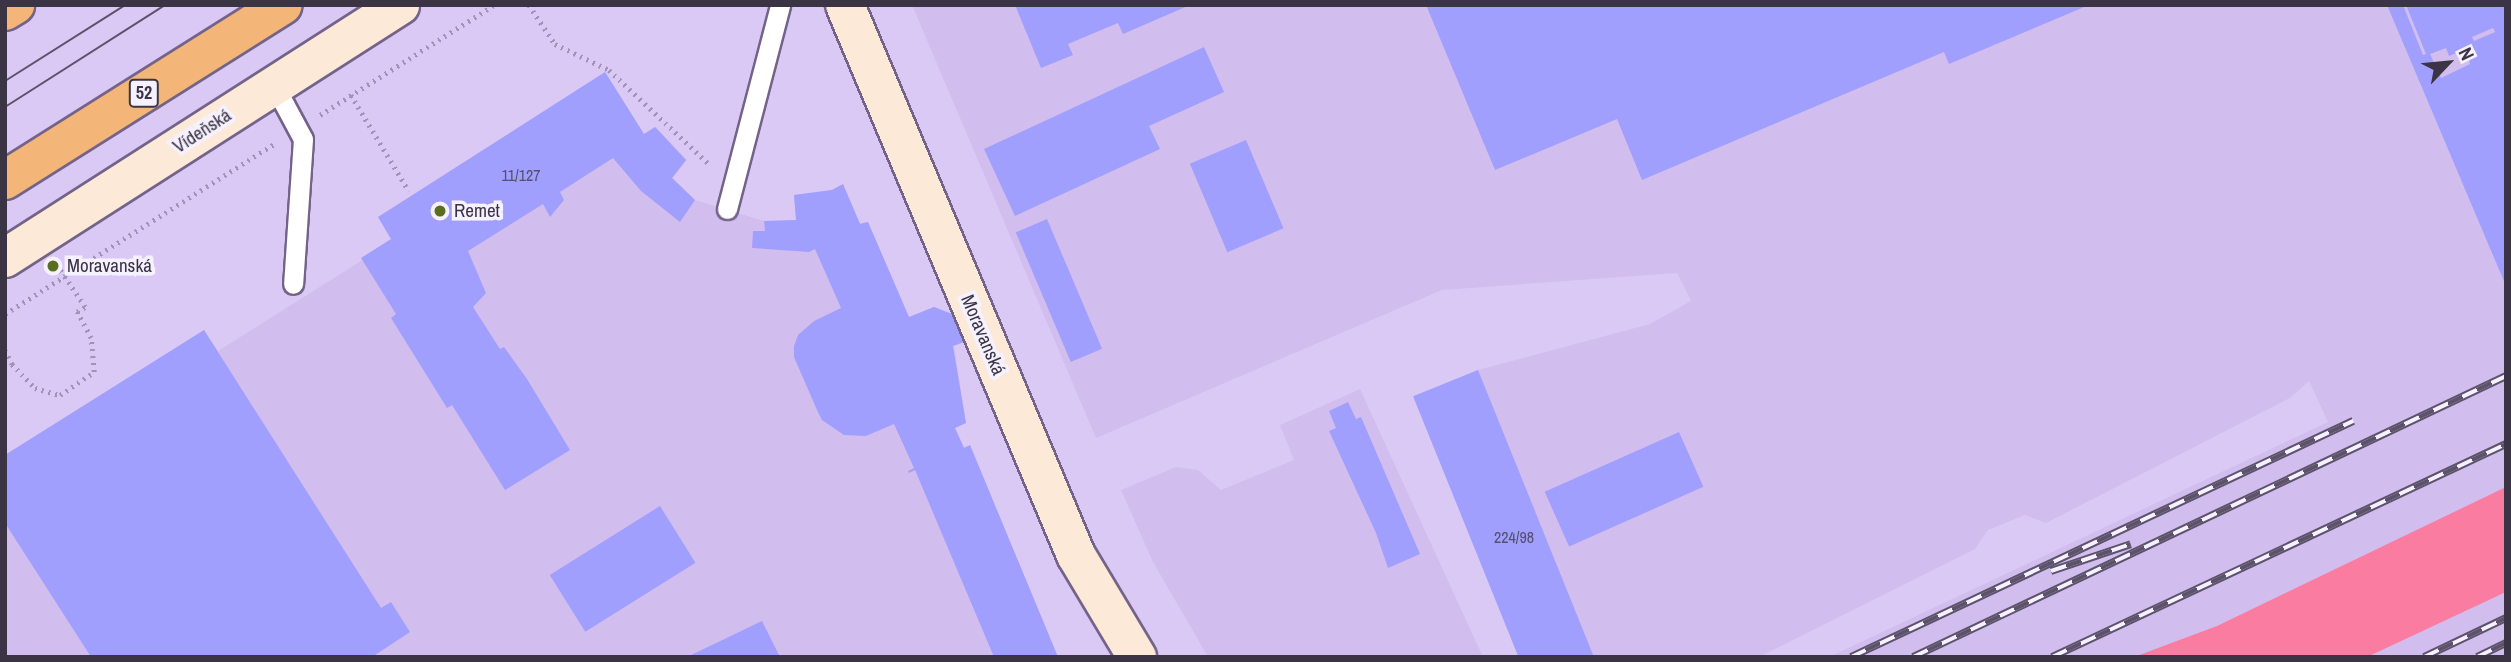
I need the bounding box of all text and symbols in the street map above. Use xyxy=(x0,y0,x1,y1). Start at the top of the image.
north arrow xyxy=(2413,28,2483,98)
text: N xyxy=(2453,43,2481,65)
road number: 52 xyxy=(128,78,160,108)
street label: Vídeňská xyxy=(169,104,235,158)
house number: 11/127 xyxy=(501,165,541,185)
place label: Remet xyxy=(454,200,500,222)
marker: Remet xyxy=(432,203,448,219)
place label: Moravanská xyxy=(67,255,152,277)
marker: Moravanská xyxy=(45,258,61,274)
street label: Moravanská xyxy=(956,291,1010,379)
house number: 224/98 xyxy=(1494,527,1534,547)

